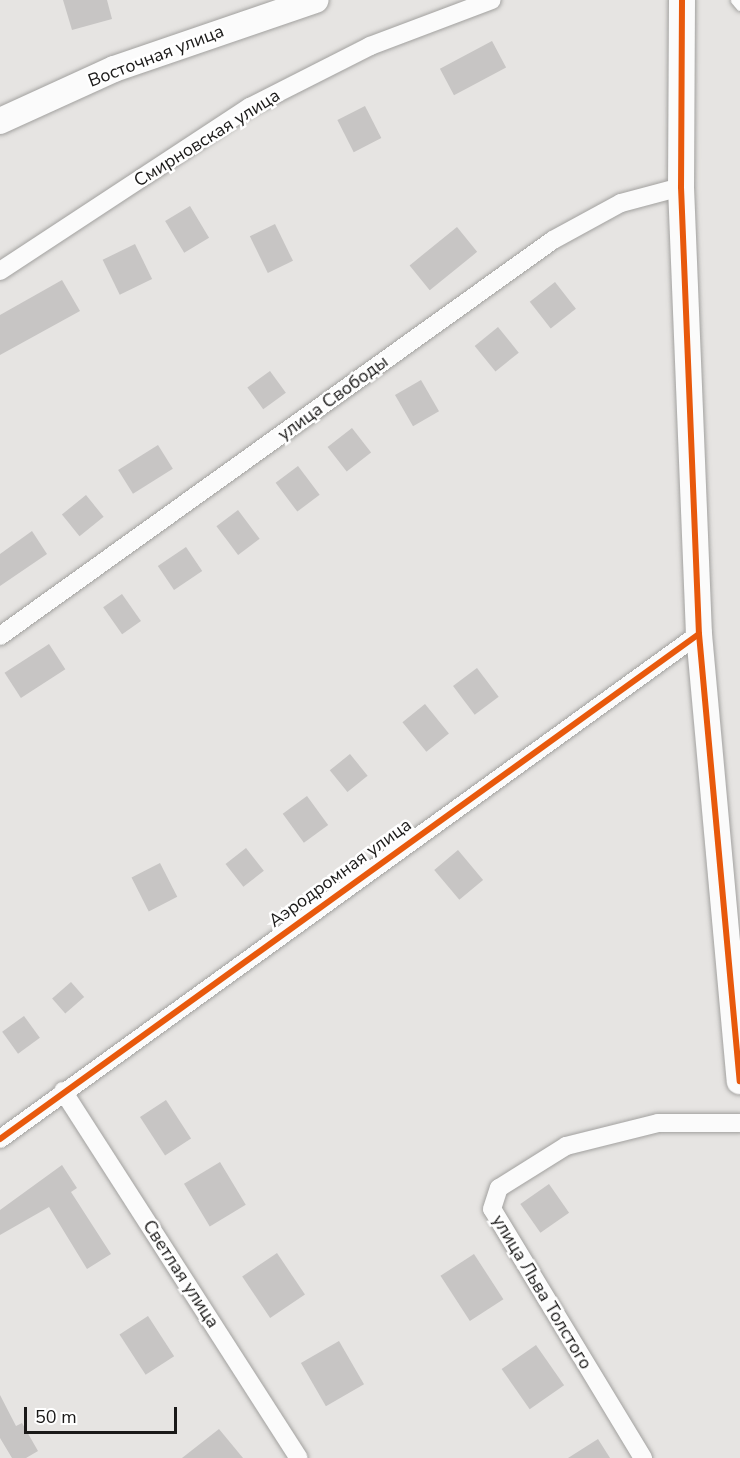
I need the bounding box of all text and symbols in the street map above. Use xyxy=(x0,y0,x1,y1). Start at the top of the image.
street label: Восточная улица xyxy=(85,20,227,92)
street label: Смирновская улица xyxy=(130,84,284,192)
street label: улица Свободы xyxy=(274,351,392,445)
street label: Аэродромная улица xyxy=(264,814,416,932)
street label: улица Льва Толстого xyxy=(487,1211,597,1373)
street label: Светлая улица xyxy=(138,1216,224,1332)
scale bar xyxy=(27,1395,180,1433)
text: 50 m xyxy=(35,1405,77,1429)

